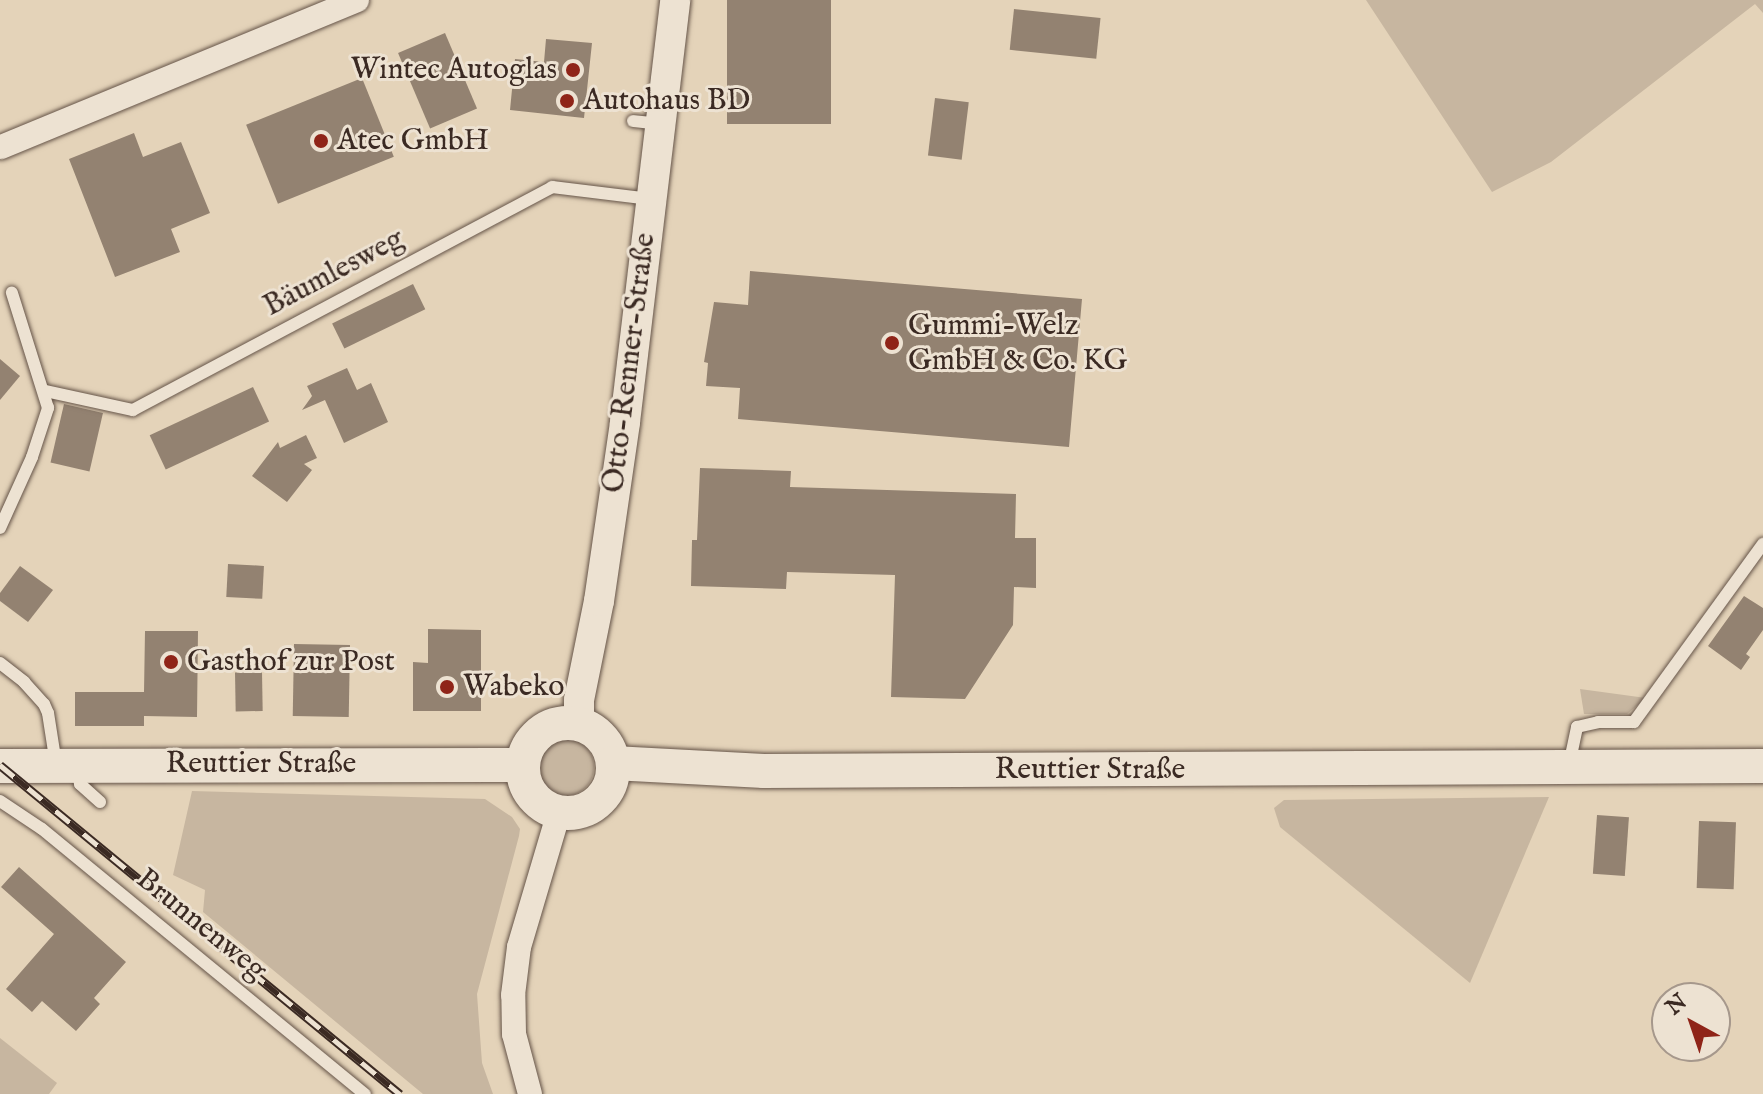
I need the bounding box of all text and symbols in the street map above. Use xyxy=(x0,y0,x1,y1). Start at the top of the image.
place label: Wintec Autoglas xyxy=(351,52,557,88)
marker: Wintec Autoglas xyxy=(564,61,582,79)
place label: Autohaus BD xyxy=(583,83,750,119)
marker: Autohaus BD xyxy=(558,92,576,110)
place label: Atec GmbH xyxy=(337,123,489,159)
marker: Atec GmbH xyxy=(312,132,330,150)
street label: Bäumlesweg xyxy=(258,221,410,325)
street label: Otto-Renner-Straße xyxy=(596,231,664,495)
place label: Gummi-Welz GmbH & Co. KG xyxy=(908,308,1127,378)
marker: Gummi-Welz GmbH & Co. KG xyxy=(883,334,901,352)
place label: Gasthof zur Post xyxy=(187,644,395,680)
marker: Gasthof zur Post xyxy=(162,653,180,671)
place label: Wabeko xyxy=(463,669,564,705)
marker: Wabeko xyxy=(438,678,456,696)
street label: Reuttier Straße xyxy=(166,746,356,782)
street label: Reuttier Straße xyxy=(995,752,1185,788)
street label: Brunnenweg xyxy=(129,861,273,989)
north arrow xyxy=(1651,982,1731,1062)
text: N xyxy=(1661,988,1693,1022)

